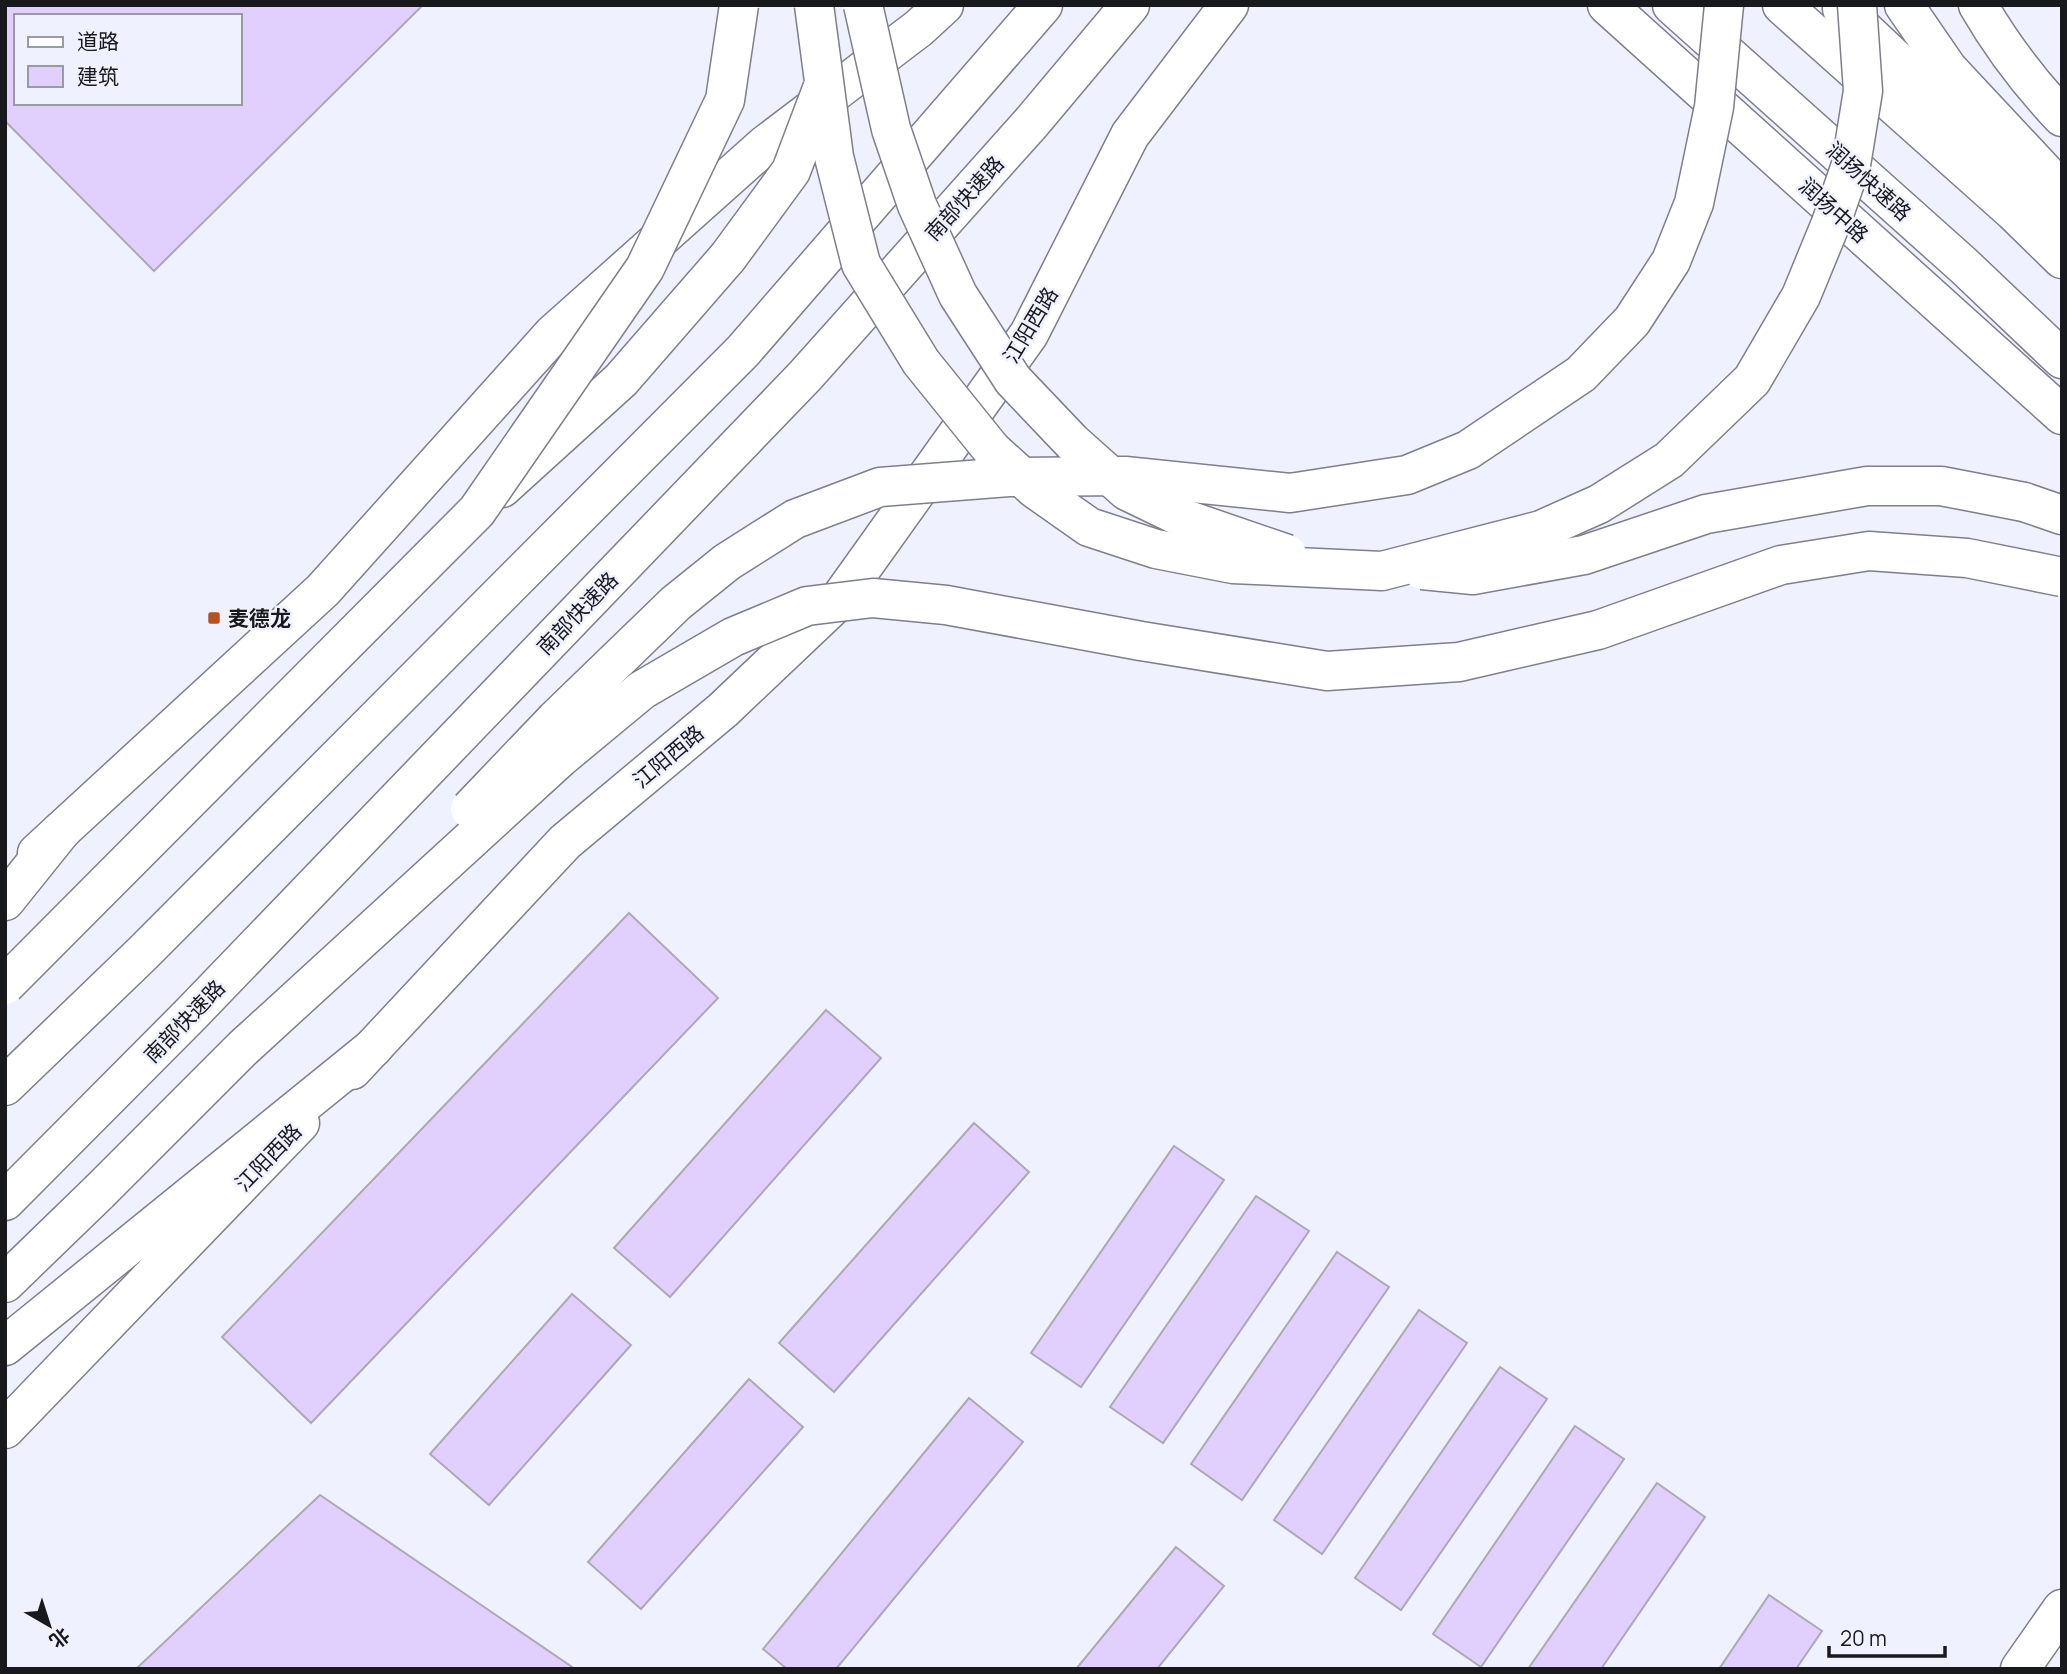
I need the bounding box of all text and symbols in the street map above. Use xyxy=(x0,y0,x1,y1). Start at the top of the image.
legend xyxy=(14,14,242,105)
text: 道路 xyxy=(77,27,119,55)
text: 建筑 xyxy=(77,62,119,90)
street label: 润扬快速路 xyxy=(1821,135,1917,227)
street label: 南部快速路 xyxy=(918,150,1010,246)
street label: 润扬中路 xyxy=(1793,171,1875,249)
street label: 江阳西路 xyxy=(996,282,1064,368)
street label: 南部快速路 xyxy=(530,566,624,660)
place label: 麦德龙 xyxy=(228,604,291,632)
marker: 麦德龙 xyxy=(206,610,222,626)
street label: 江阳西路 xyxy=(627,718,709,794)
street label: 南部快速路 xyxy=(137,974,231,1068)
street label: 江阳西路 xyxy=(229,1117,307,1197)
north arrow xyxy=(14,1590,84,1660)
scale bar xyxy=(1829,1614,1944,1658)
text: 北 xyxy=(44,1622,75,1654)
text: 20 m xyxy=(1840,1624,1887,1652)

